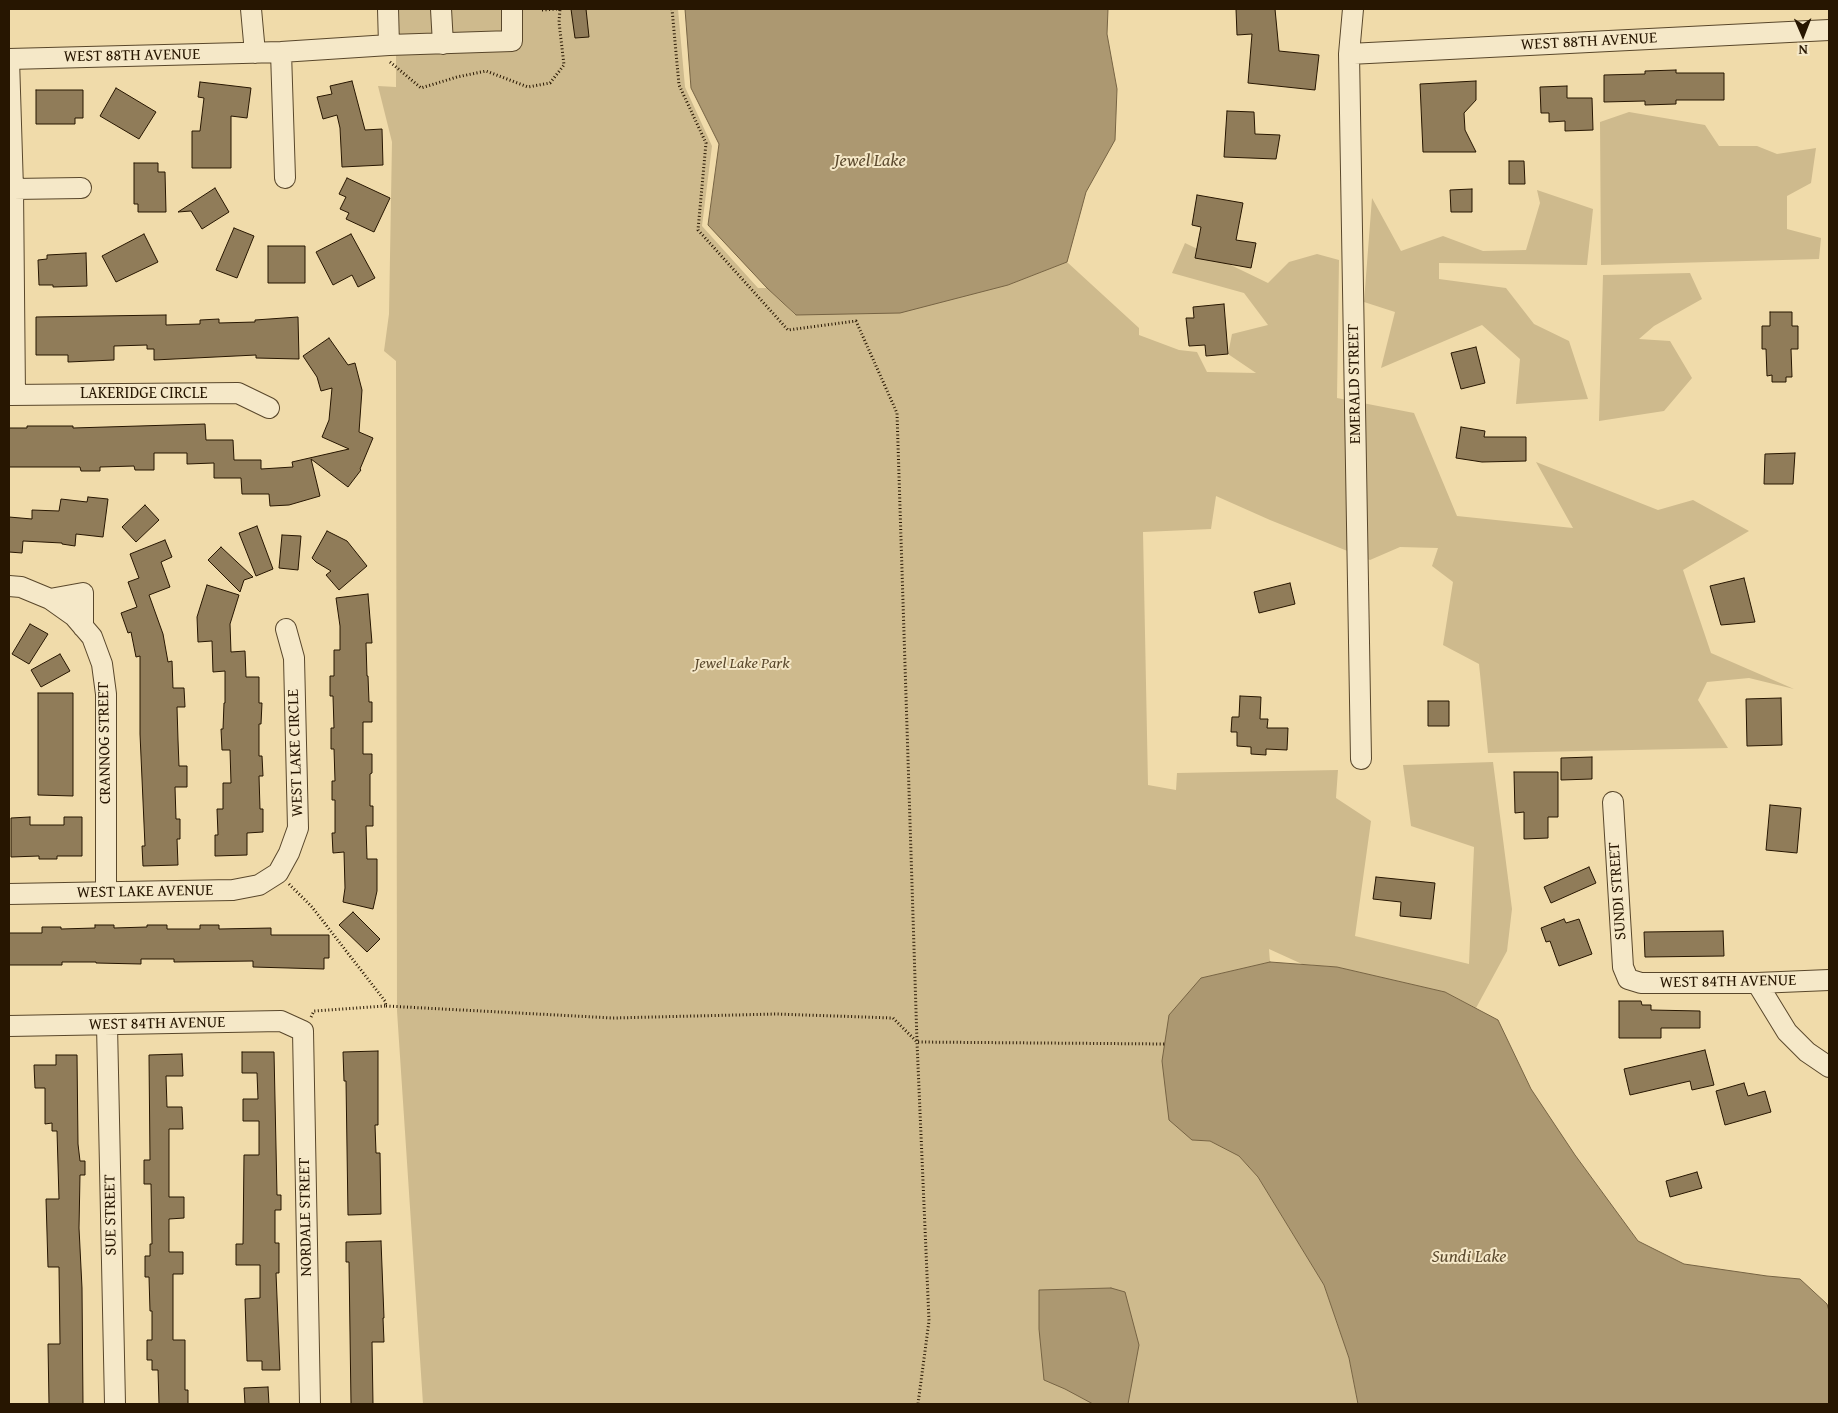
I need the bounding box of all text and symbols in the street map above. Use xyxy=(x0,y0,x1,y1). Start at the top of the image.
north arrow xyxy=(1778,10,1828,60)
street label: WEST 88TH AVENUE xyxy=(1520,29,1658,55)
text: N xyxy=(1798,40,1808,60)
street label: WEST 88TH AVENUE xyxy=(64,45,200,67)
water label: Jewel Lake xyxy=(834,150,906,172)
street label: EMERALD STREET xyxy=(1344,324,1366,444)
street label: LAKERIDGE CIRCLE xyxy=(80,384,208,404)
park label: Jewel Lake Park xyxy=(694,654,790,674)
street label: CRANNOG STREET xyxy=(94,682,116,804)
street label: WEST LAKE CIRCLE xyxy=(284,689,308,817)
street label: SUNDI STREET xyxy=(1605,841,1631,941)
street label: WEST LAKE AVENUE xyxy=(76,881,214,903)
street label: WEST 84TH AVENUE xyxy=(1660,971,1796,993)
street label: WEST 84TH AVENUE xyxy=(89,1013,225,1035)
street label: NORDALE STREET xyxy=(295,1157,317,1277)
street label: SUE STREET xyxy=(101,1174,121,1256)
water label: Sundi Lake xyxy=(1431,1246,1507,1268)

